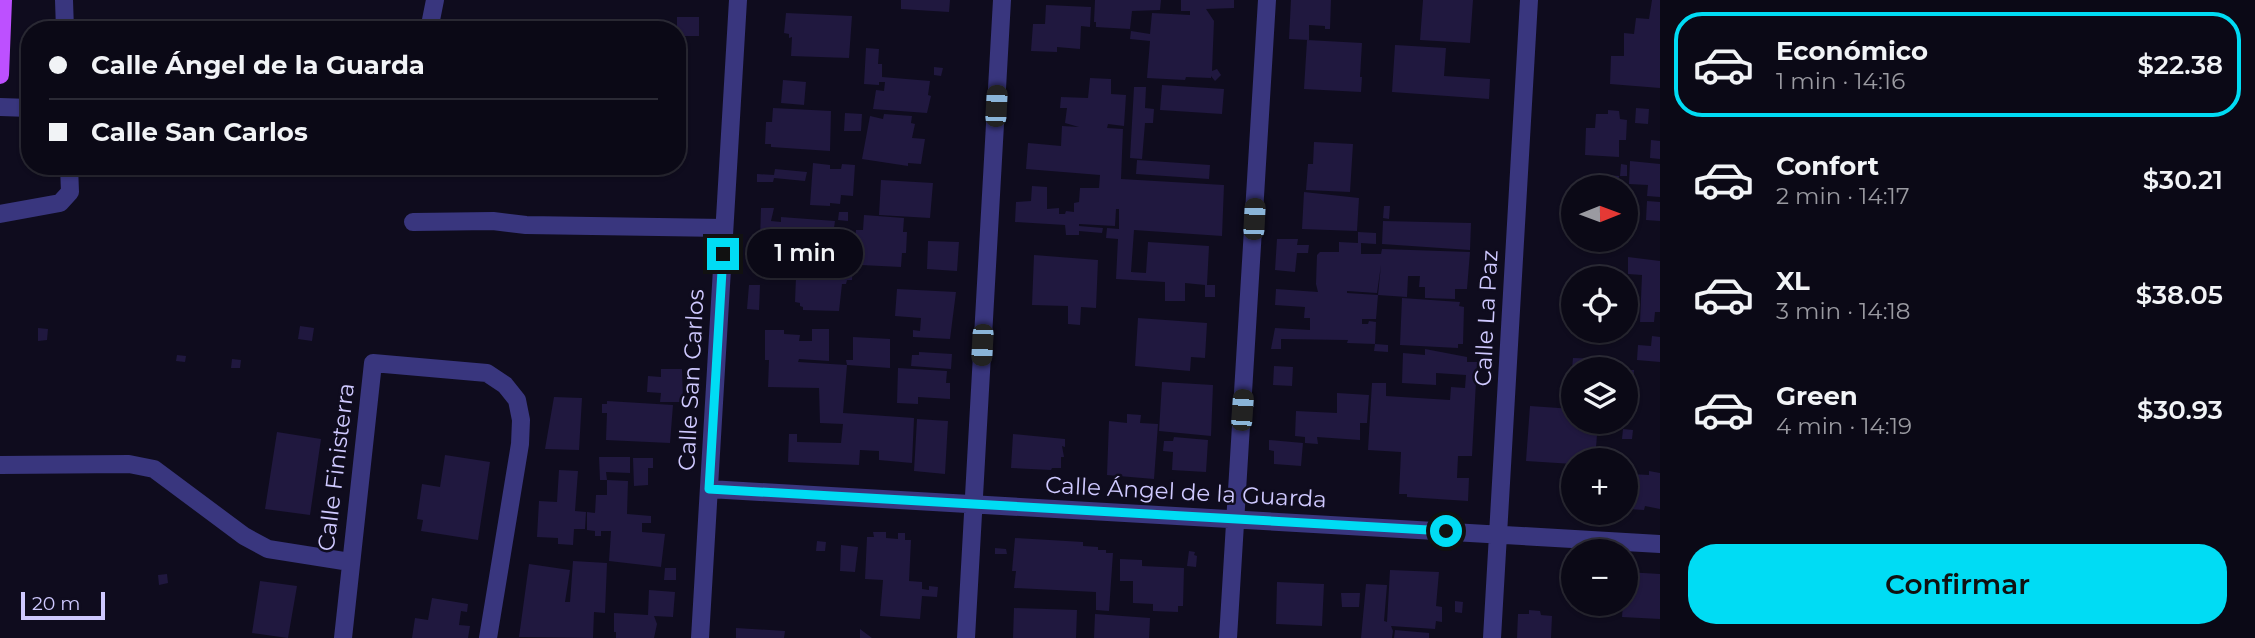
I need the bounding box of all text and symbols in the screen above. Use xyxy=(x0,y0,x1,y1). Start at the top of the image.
icon: car xyxy=(1692,33,1755,96)
text: Económico xyxy=(1776,35,1928,67)
text: Calle Ángel de la Guarda xyxy=(91,49,425,81)
text: $22.38 xyxy=(2137,49,2223,81)
text: 1 min · 14:16 xyxy=(1776,67,1905,95)
car xyxy=(985,84,1008,128)
text: Calle San Carlos xyxy=(91,116,308,148)
icon: car xyxy=(1692,148,1755,211)
text: Confort xyxy=(1776,150,1879,182)
text: $30.21 xyxy=(2143,164,2223,196)
north arrow xyxy=(1561,175,1638,252)
map controls xyxy=(1561,175,1638,616)
text: 2 min · 14:17 xyxy=(1776,182,1909,210)
car xyxy=(1243,197,1266,241)
callout: 1 min xyxy=(748,230,863,278)
route end xyxy=(707,238,739,270)
text: 1 min xyxy=(774,239,836,267)
street label: Calle La Paz xyxy=(1468,249,1504,387)
icon: car xyxy=(1692,263,1755,326)
text: XL xyxy=(1776,265,1810,297)
button: locate xyxy=(1561,266,1638,343)
text: $38.05 xyxy=(2136,279,2223,311)
street label: Calle San Carlos xyxy=(672,288,710,472)
text: 3 min · 14:18 xyxy=(1776,297,1910,325)
car xyxy=(971,323,994,367)
button: layers xyxy=(1561,357,1638,434)
icon: car xyxy=(1692,378,1755,441)
text: Green xyxy=(1776,380,1858,412)
street label: Calle Finisterra xyxy=(312,381,360,553)
car xyxy=(1231,388,1254,432)
text: $30.93 xyxy=(2137,394,2223,426)
text: 4 min · 14:19 xyxy=(1776,412,1912,440)
button: + xyxy=(1561,448,1638,525)
street label: Calle Ángel de la Guarda xyxy=(1044,471,1328,513)
route start xyxy=(1430,515,1462,547)
button: − xyxy=(1561,539,1638,616)
button: Confirmar xyxy=(1688,544,2227,624)
scale bar xyxy=(21,589,105,621)
text: 20 m xyxy=(32,592,80,615)

